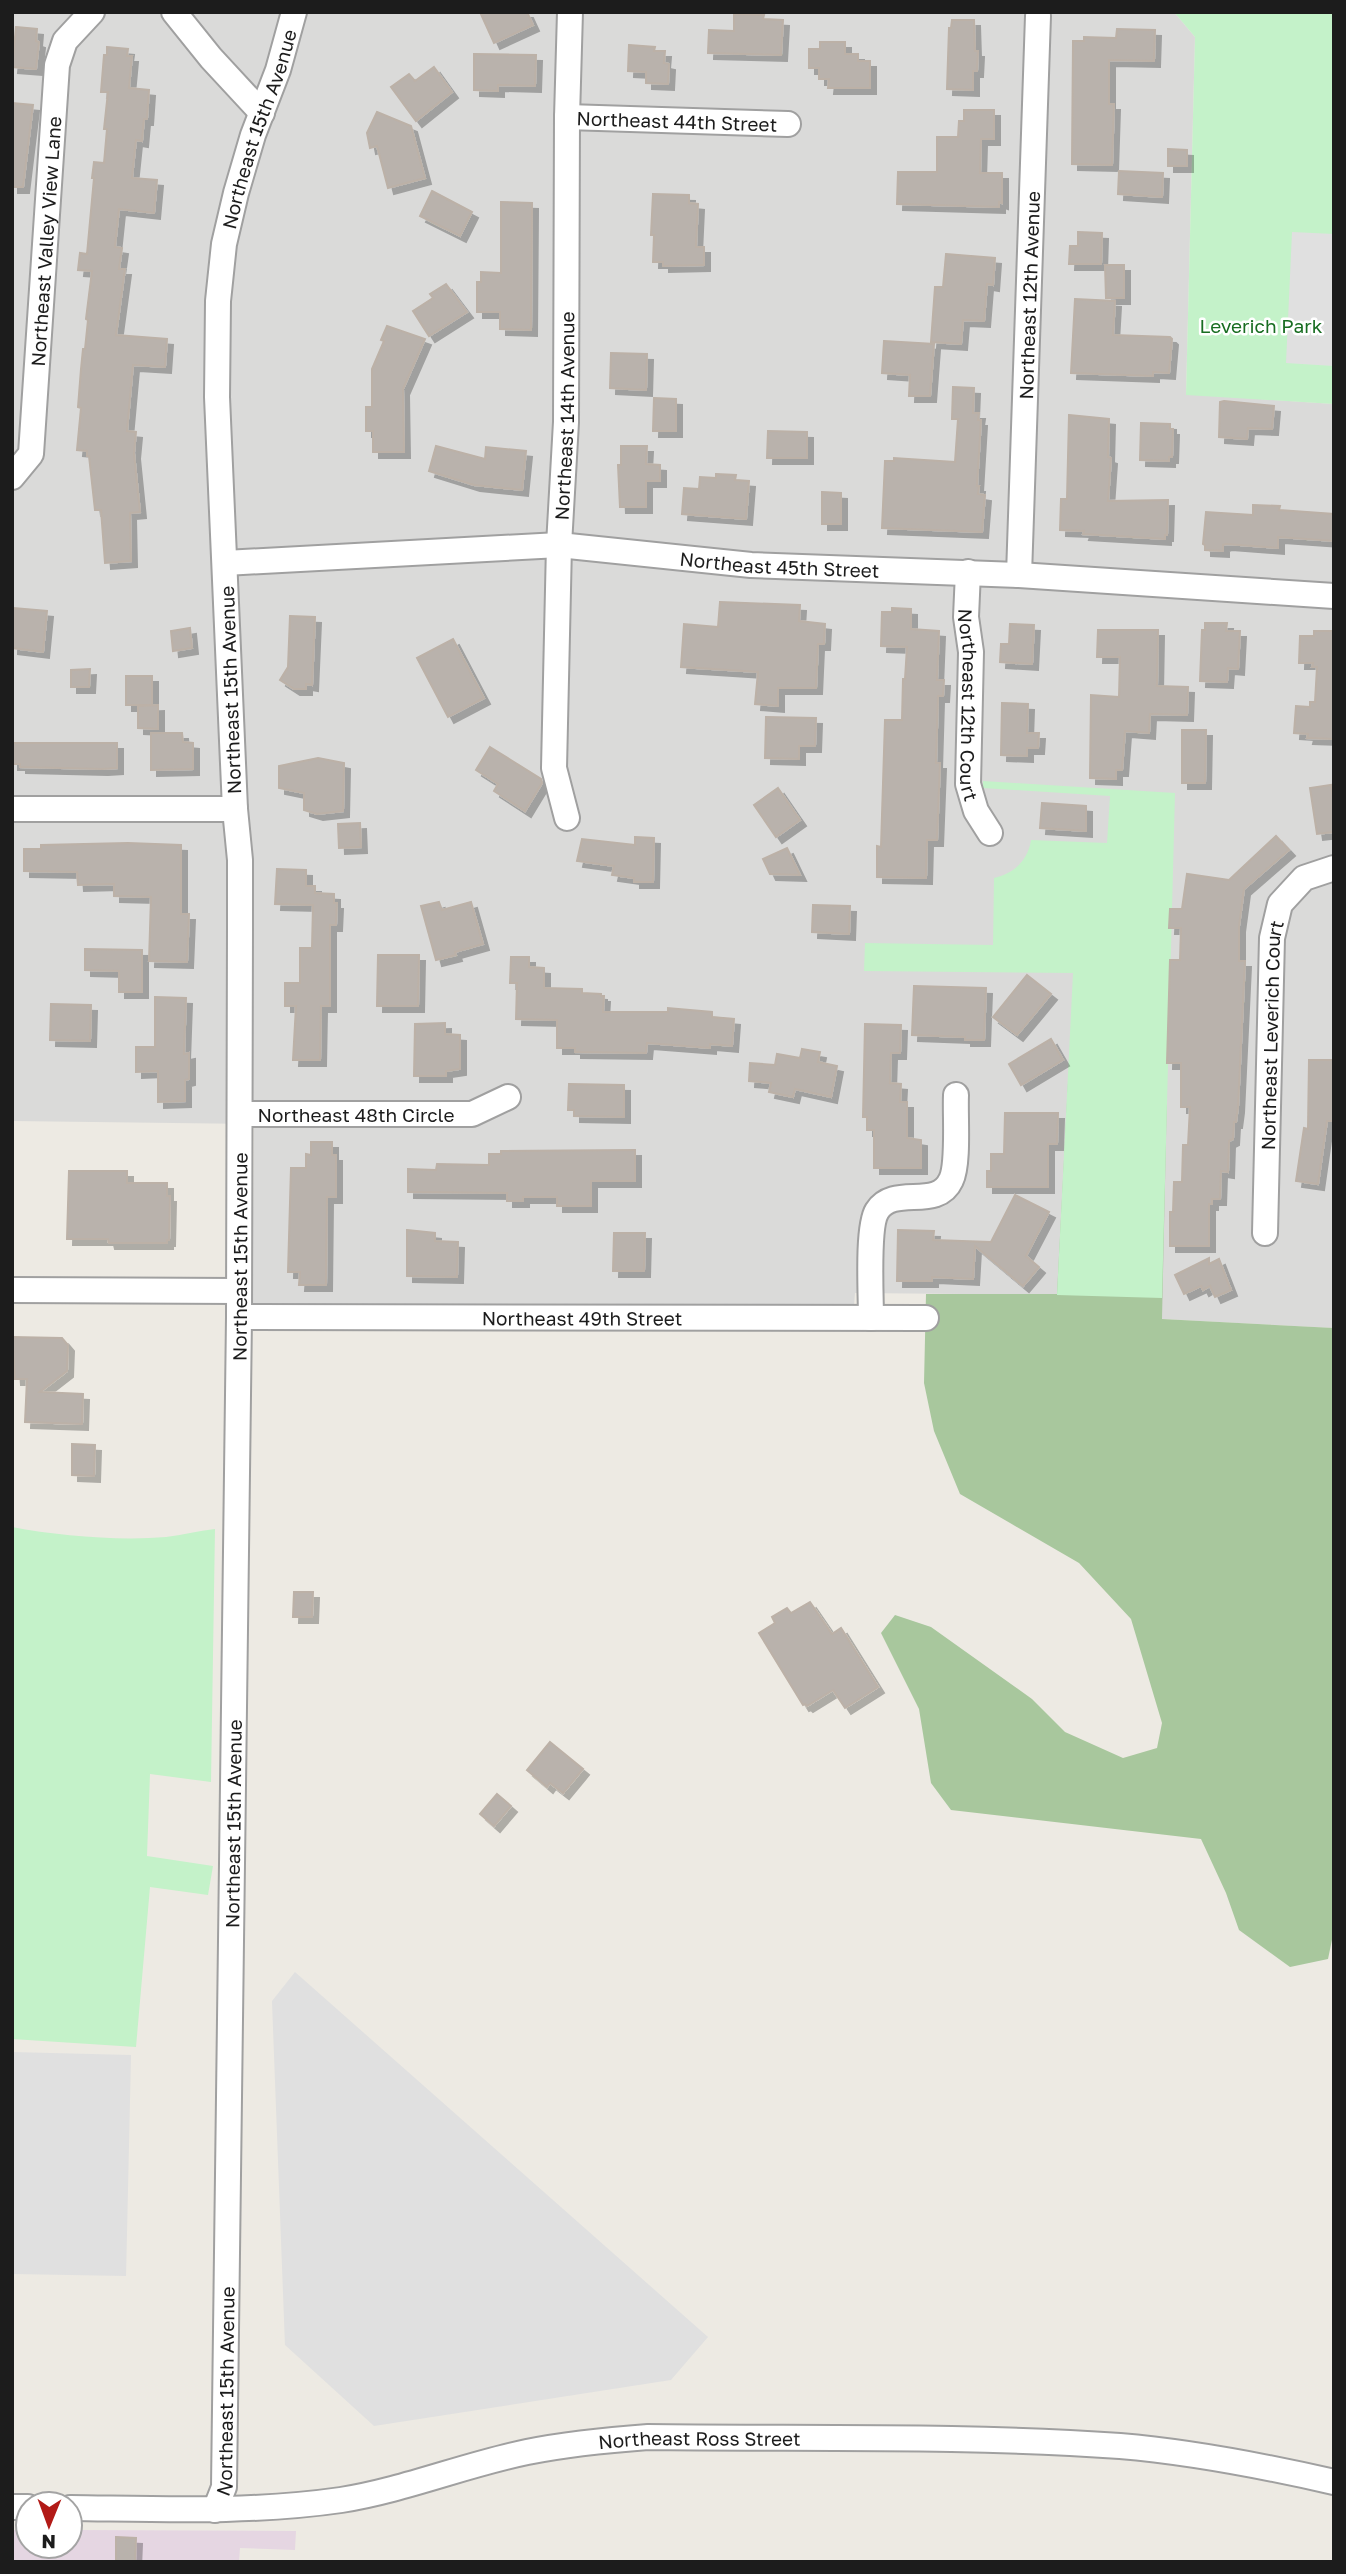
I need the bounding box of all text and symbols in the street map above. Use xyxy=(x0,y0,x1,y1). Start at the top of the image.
street label: Northeast 15th Avenue xyxy=(216,26,300,231)
street label: Northeast 44th Street xyxy=(576,106,778,135)
street label: Northeast Valley View Lane xyxy=(25,115,65,367)
street label: Northeast 12th Avenue xyxy=(1013,191,1044,400)
street label: Northeast 14th Avenue xyxy=(549,311,578,521)
park label: Leverich Park xyxy=(1200,314,1323,337)
street label: Northeast 45th Street xyxy=(679,546,880,581)
street label: Northeast 15th Avenue xyxy=(215,585,245,795)
street label: Northeast 12th Court xyxy=(954,608,984,804)
street label: Northeast Leverich Court xyxy=(1255,918,1287,1150)
street label: Northeast 48th Circle xyxy=(258,1103,454,1126)
street label: Northeast 15th Avenue xyxy=(227,1152,251,1361)
street label: Northeast 49th Street xyxy=(482,1306,682,1329)
street label: Northeast 15th Avenue xyxy=(220,1719,245,1928)
street label: Northeast 15th Avenue xyxy=(210,2286,238,2499)
street label: Northeast Ross Street xyxy=(597,2425,801,2453)
north arrow xyxy=(14,2490,84,2560)
text: N xyxy=(41,2531,56,2554)

